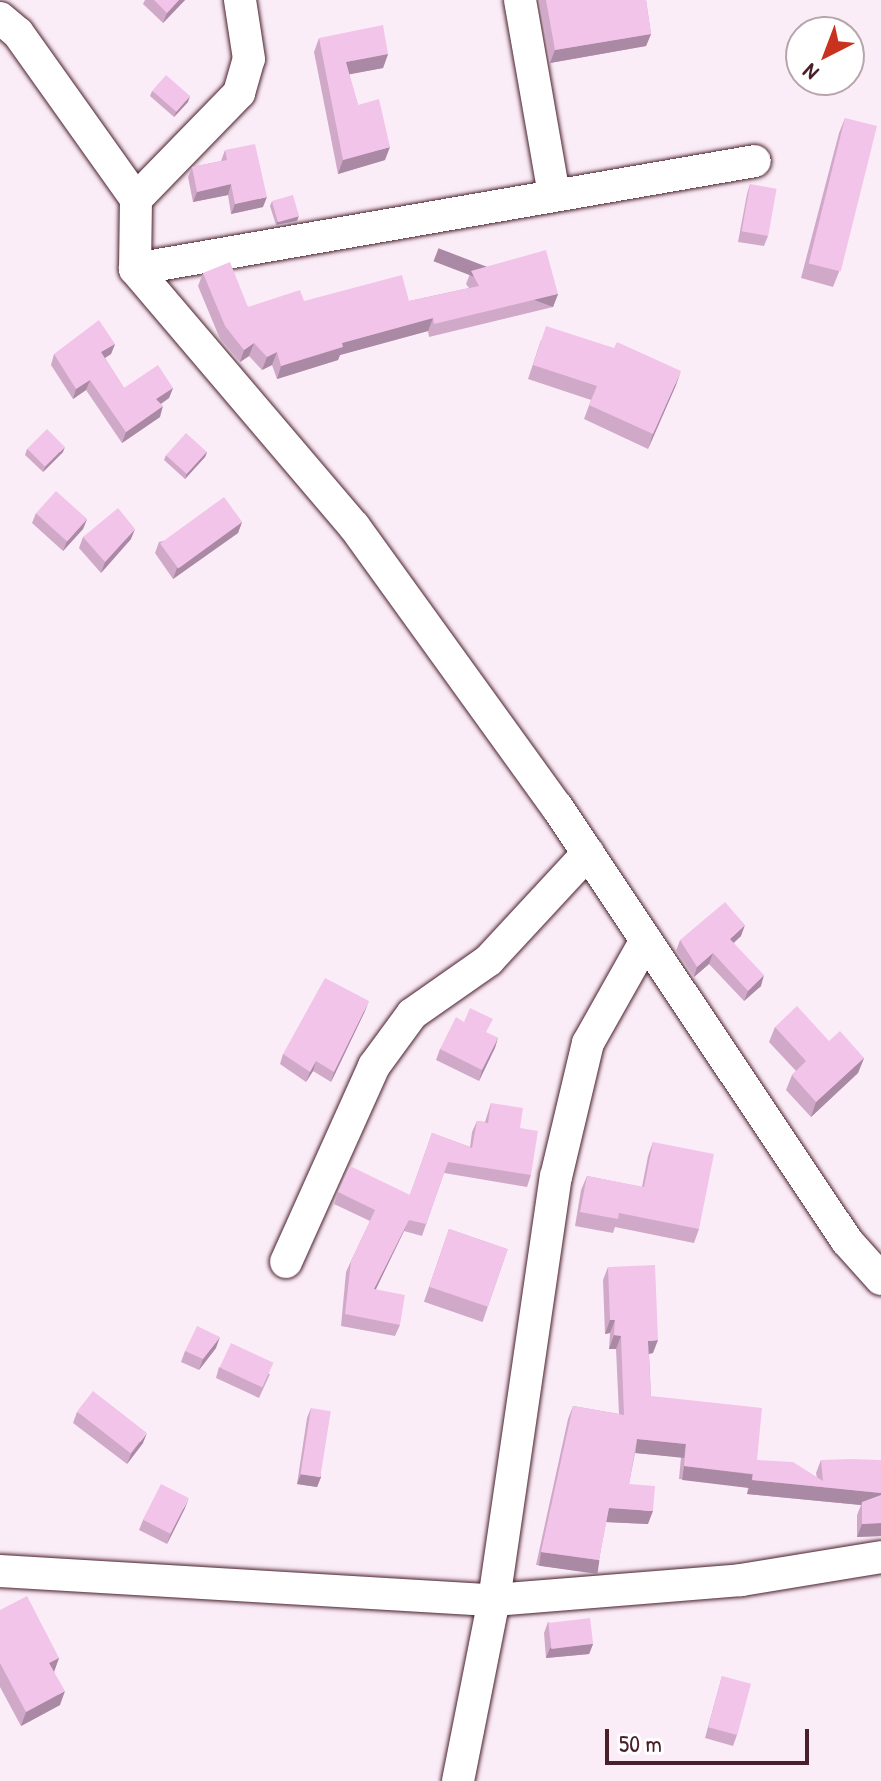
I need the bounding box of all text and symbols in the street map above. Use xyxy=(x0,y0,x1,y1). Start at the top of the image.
north arrow xyxy=(785,16,865,96)
text: N xyxy=(796,57,825,87)
scale bar xyxy=(609,1713,813,1763)
text: 50 m xyxy=(619,1727,662,1759)

